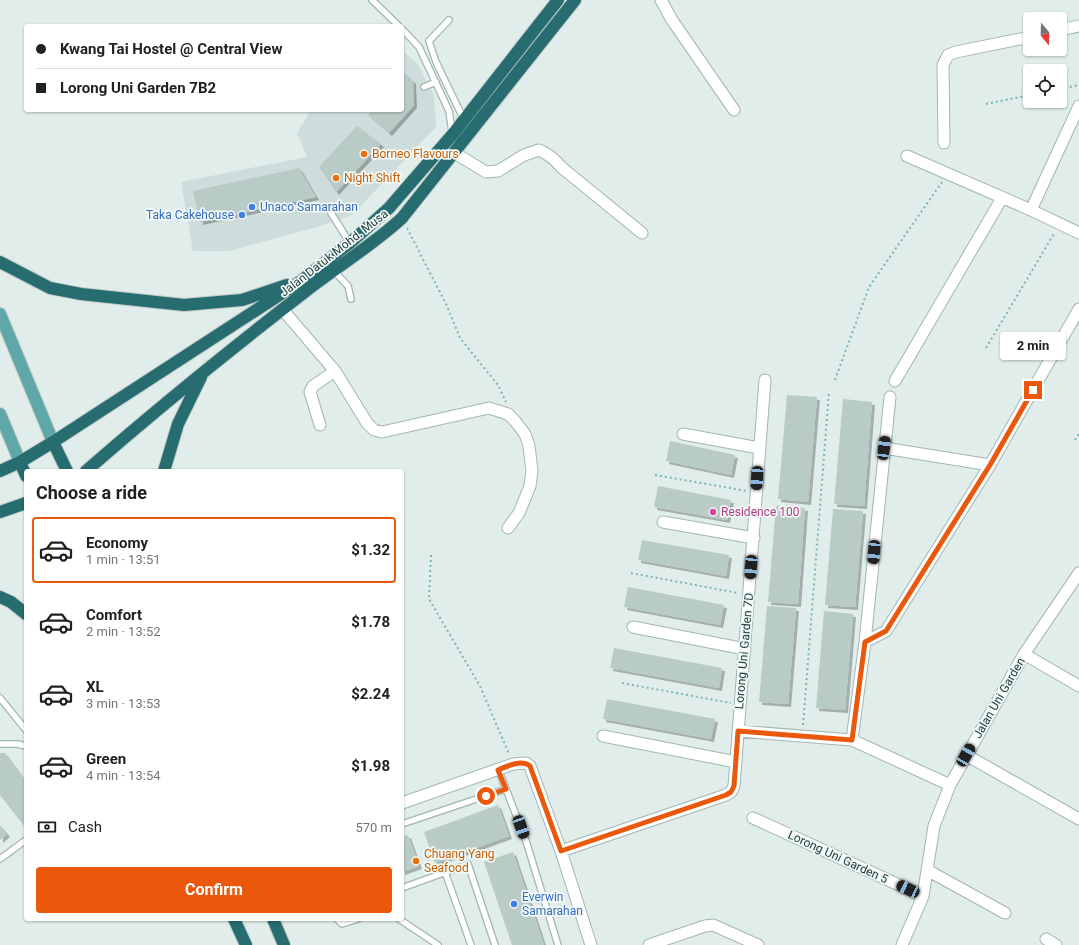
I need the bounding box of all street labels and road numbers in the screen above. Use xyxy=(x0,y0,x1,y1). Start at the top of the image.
street label: Jalan Datuk Mohd. Musa xyxy=(277,207,391,299)
street label: Lorong Uni Garden 7D xyxy=(732,592,756,710)
street label: Jalan Uni Garden xyxy=(970,655,1028,741)
street label: Lorong Uni Garden 5 xyxy=(786,828,891,886)

